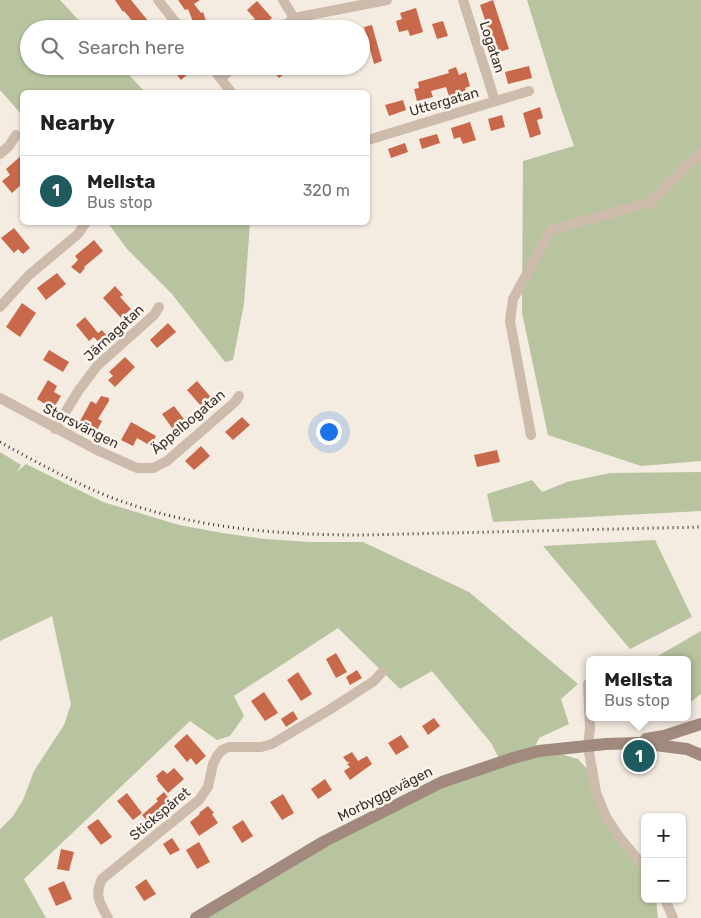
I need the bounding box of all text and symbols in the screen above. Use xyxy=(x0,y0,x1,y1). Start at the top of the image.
street label: Logatan xyxy=(476,19,508,75)
search box xyxy=(20,20,370,75)
icon: search xyxy=(38,34,66,62)
text: Search here xyxy=(78,36,185,59)
street label: Uttergatan xyxy=(407,84,481,120)
text: Nearby xyxy=(40,110,115,135)
text: Mellsta xyxy=(87,170,155,193)
text: 1 xyxy=(52,181,60,200)
text: 320 m xyxy=(303,181,350,200)
text: Bus stop xyxy=(87,193,153,212)
street label: Järnagatan xyxy=(80,301,148,365)
street label: Äppelbogatan xyxy=(148,386,228,458)
street label: Storsvängen xyxy=(40,400,122,452)
your location xyxy=(316,419,342,445)
popup xyxy=(586,656,691,721)
text: Mellsta xyxy=(604,668,673,691)
text: Bus stop xyxy=(604,691,670,710)
pin: 1 xyxy=(623,737,655,775)
street label: Morbyggevägen xyxy=(335,763,435,825)
street label: Stickspåret xyxy=(126,783,194,844)
map controls xyxy=(641,813,686,903)
button: + xyxy=(641,813,686,858)
button: − xyxy=(641,858,686,903)

